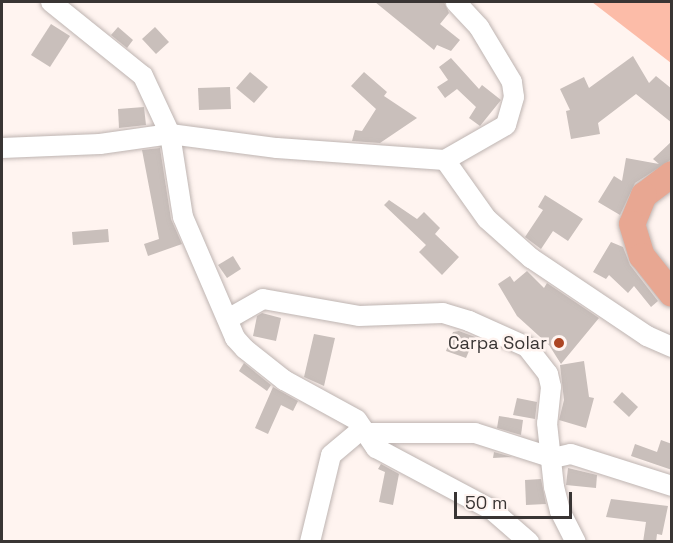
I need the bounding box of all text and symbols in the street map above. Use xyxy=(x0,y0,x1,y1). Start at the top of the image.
place label: Carpa Solar xyxy=(448,332,547,354)
marker: Carpa Solar xyxy=(552,336,566,350)
scale bar xyxy=(457,480,576,518)
text: 50 m xyxy=(465,491,507,514)

